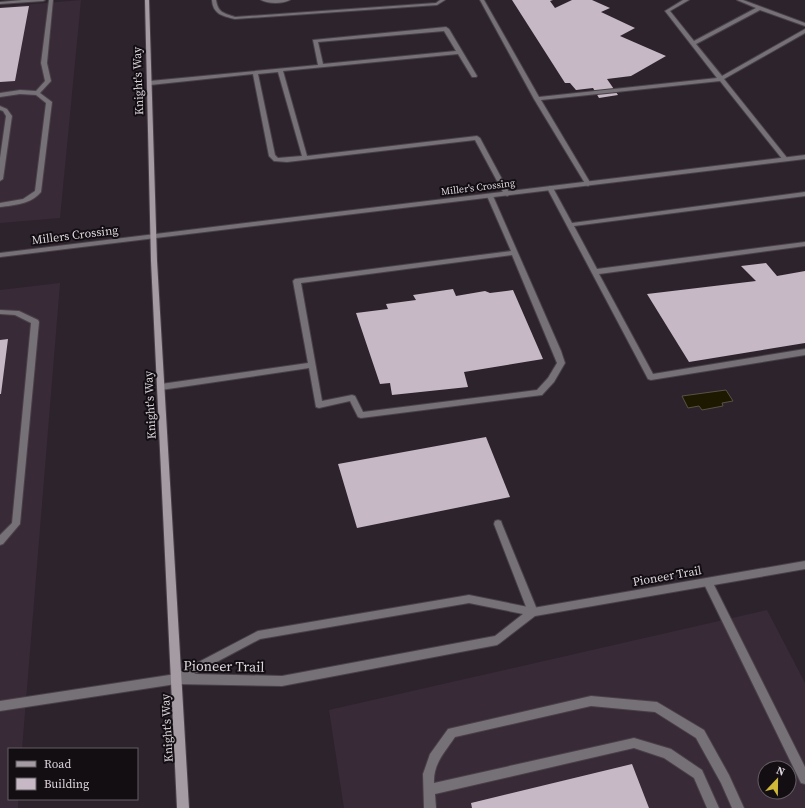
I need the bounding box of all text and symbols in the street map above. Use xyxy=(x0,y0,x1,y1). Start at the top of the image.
street label: Knight's Way xyxy=(129,46,147,115)
street label: Miller's Crossing xyxy=(440,176,516,198)
street label: Millers Crossing xyxy=(31,222,119,248)
street label: Knight's Way xyxy=(140,370,160,440)
street label: Pioneer Trail xyxy=(631,562,703,590)
street label: Pioneer Trail xyxy=(183,655,265,677)
street label: Knight's Way xyxy=(157,693,177,763)
legend xyxy=(8,748,138,800)
text: Road xyxy=(44,756,71,772)
north arrow xyxy=(757,760,797,800)
text: N xyxy=(774,763,787,780)
text: Building xyxy=(44,776,89,792)

